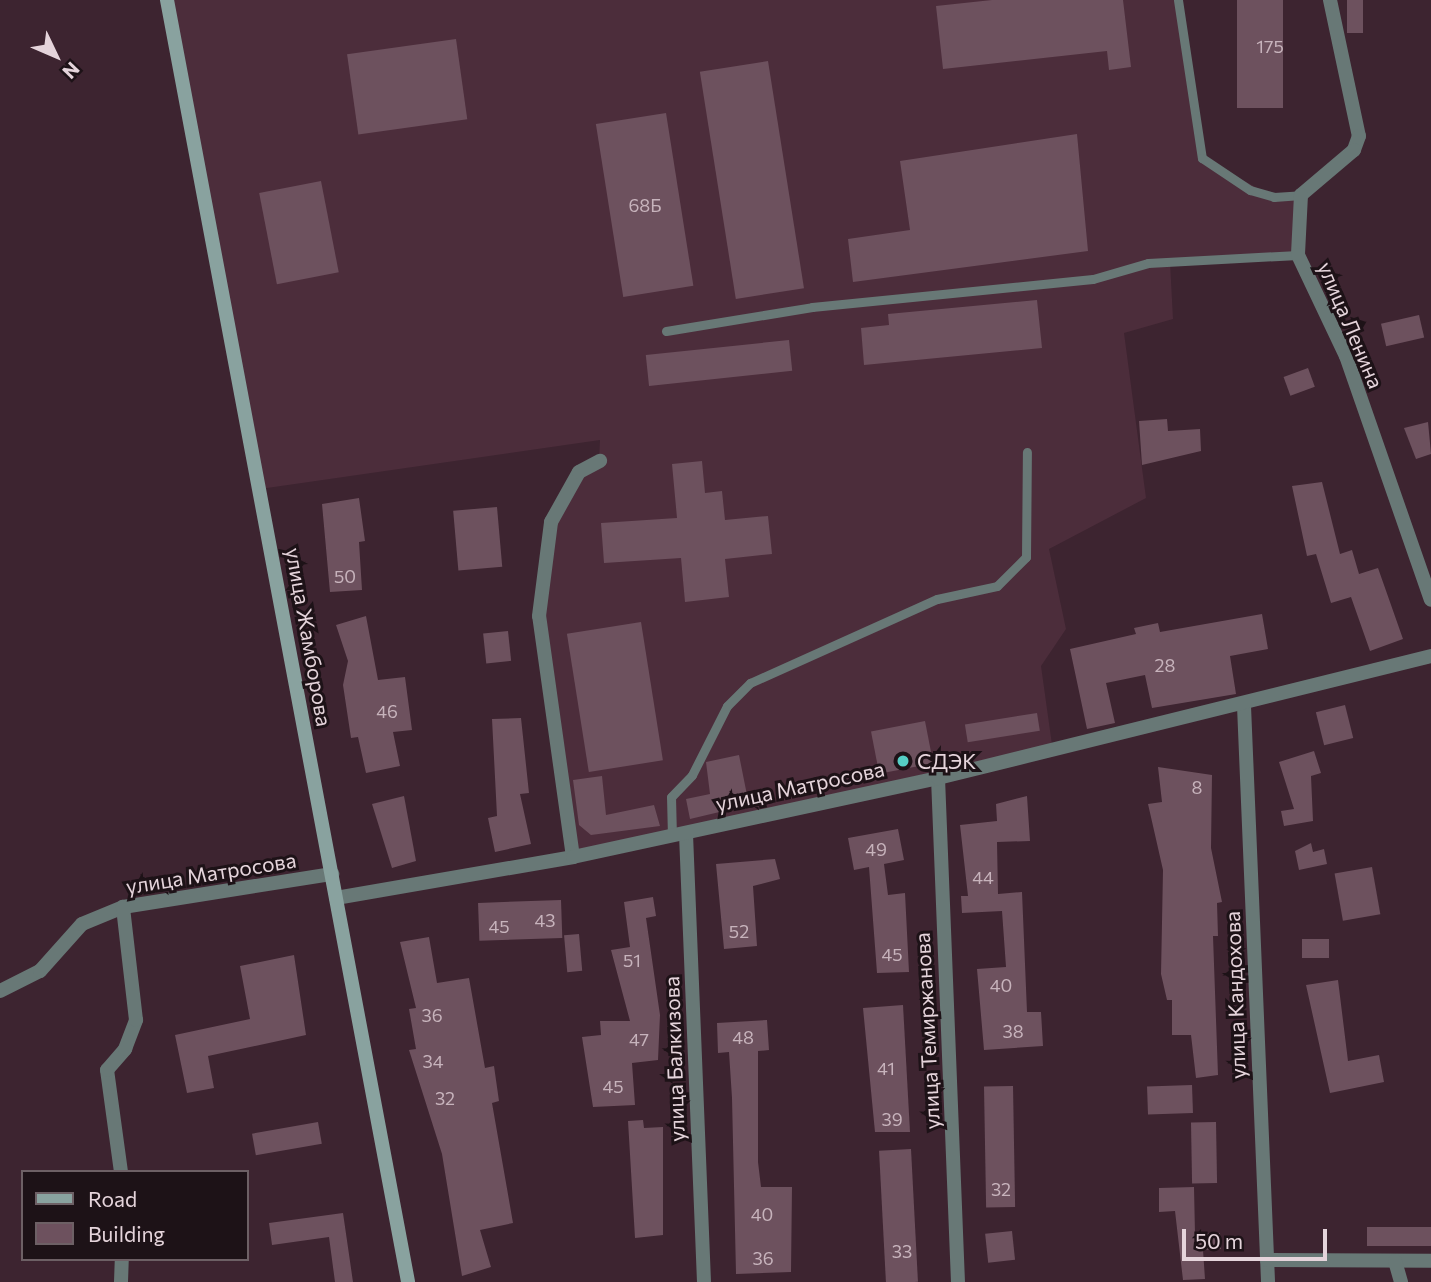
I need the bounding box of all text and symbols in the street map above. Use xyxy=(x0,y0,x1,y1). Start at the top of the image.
north arrow xyxy=(21,21,91,91)
house number: 175 xyxy=(1256,35,1284,57)
text: N xyxy=(58,58,85,84)
house number: 68Б xyxy=(628,194,662,216)
street label: улица Ленина xyxy=(1313,258,1389,392)
street label: улица Жамборова xyxy=(281,546,337,728)
house number: 50 xyxy=(334,565,356,587)
house number: 28 xyxy=(1155,654,1175,676)
house number: 46 xyxy=(376,700,398,722)
place label: СДЭК xyxy=(917,748,976,774)
marker: СДЭК xyxy=(895,753,911,769)
street label: улица Матросова xyxy=(713,756,887,816)
house number: 8 xyxy=(1192,776,1202,798)
house number: 49 xyxy=(865,838,887,860)
street label: улица Матросова xyxy=(124,847,298,899)
house number: 44 xyxy=(972,866,994,888)
house number: 43 xyxy=(534,909,556,931)
street label: улица Кандохова xyxy=(1219,911,1251,1079)
house number: 45 xyxy=(488,915,510,937)
house number: 52 xyxy=(729,920,749,942)
street label: улица Темиржанова xyxy=(909,932,945,1130)
house number: 45 xyxy=(881,943,903,965)
house number: 51 xyxy=(623,949,641,971)
house number: 40 xyxy=(990,974,1012,996)
street label: улица Балкизова xyxy=(659,976,689,1142)
house number: 36 xyxy=(421,1004,443,1026)
house number: 38 xyxy=(1002,1020,1024,1042)
house number: 48 xyxy=(732,1026,754,1048)
house number: 47 xyxy=(629,1028,649,1050)
house number: 34 xyxy=(422,1050,444,1072)
house number: 41 xyxy=(877,1057,895,1079)
house number: 45 xyxy=(602,1075,624,1097)
house number: 32 xyxy=(435,1087,455,1109)
house number: 39 xyxy=(881,1108,903,1130)
legend xyxy=(21,1170,248,1261)
house number: 32 xyxy=(991,1178,1011,1200)
text: Road xyxy=(88,1186,137,1211)
house number: 40 xyxy=(751,1203,773,1225)
scale bar xyxy=(1186,1216,1331,1260)
text: Building xyxy=(88,1221,165,1246)
text: 50 m xyxy=(1195,1228,1243,1253)
house number: 33 xyxy=(892,1240,912,1262)
house number: 36 xyxy=(752,1247,774,1269)

